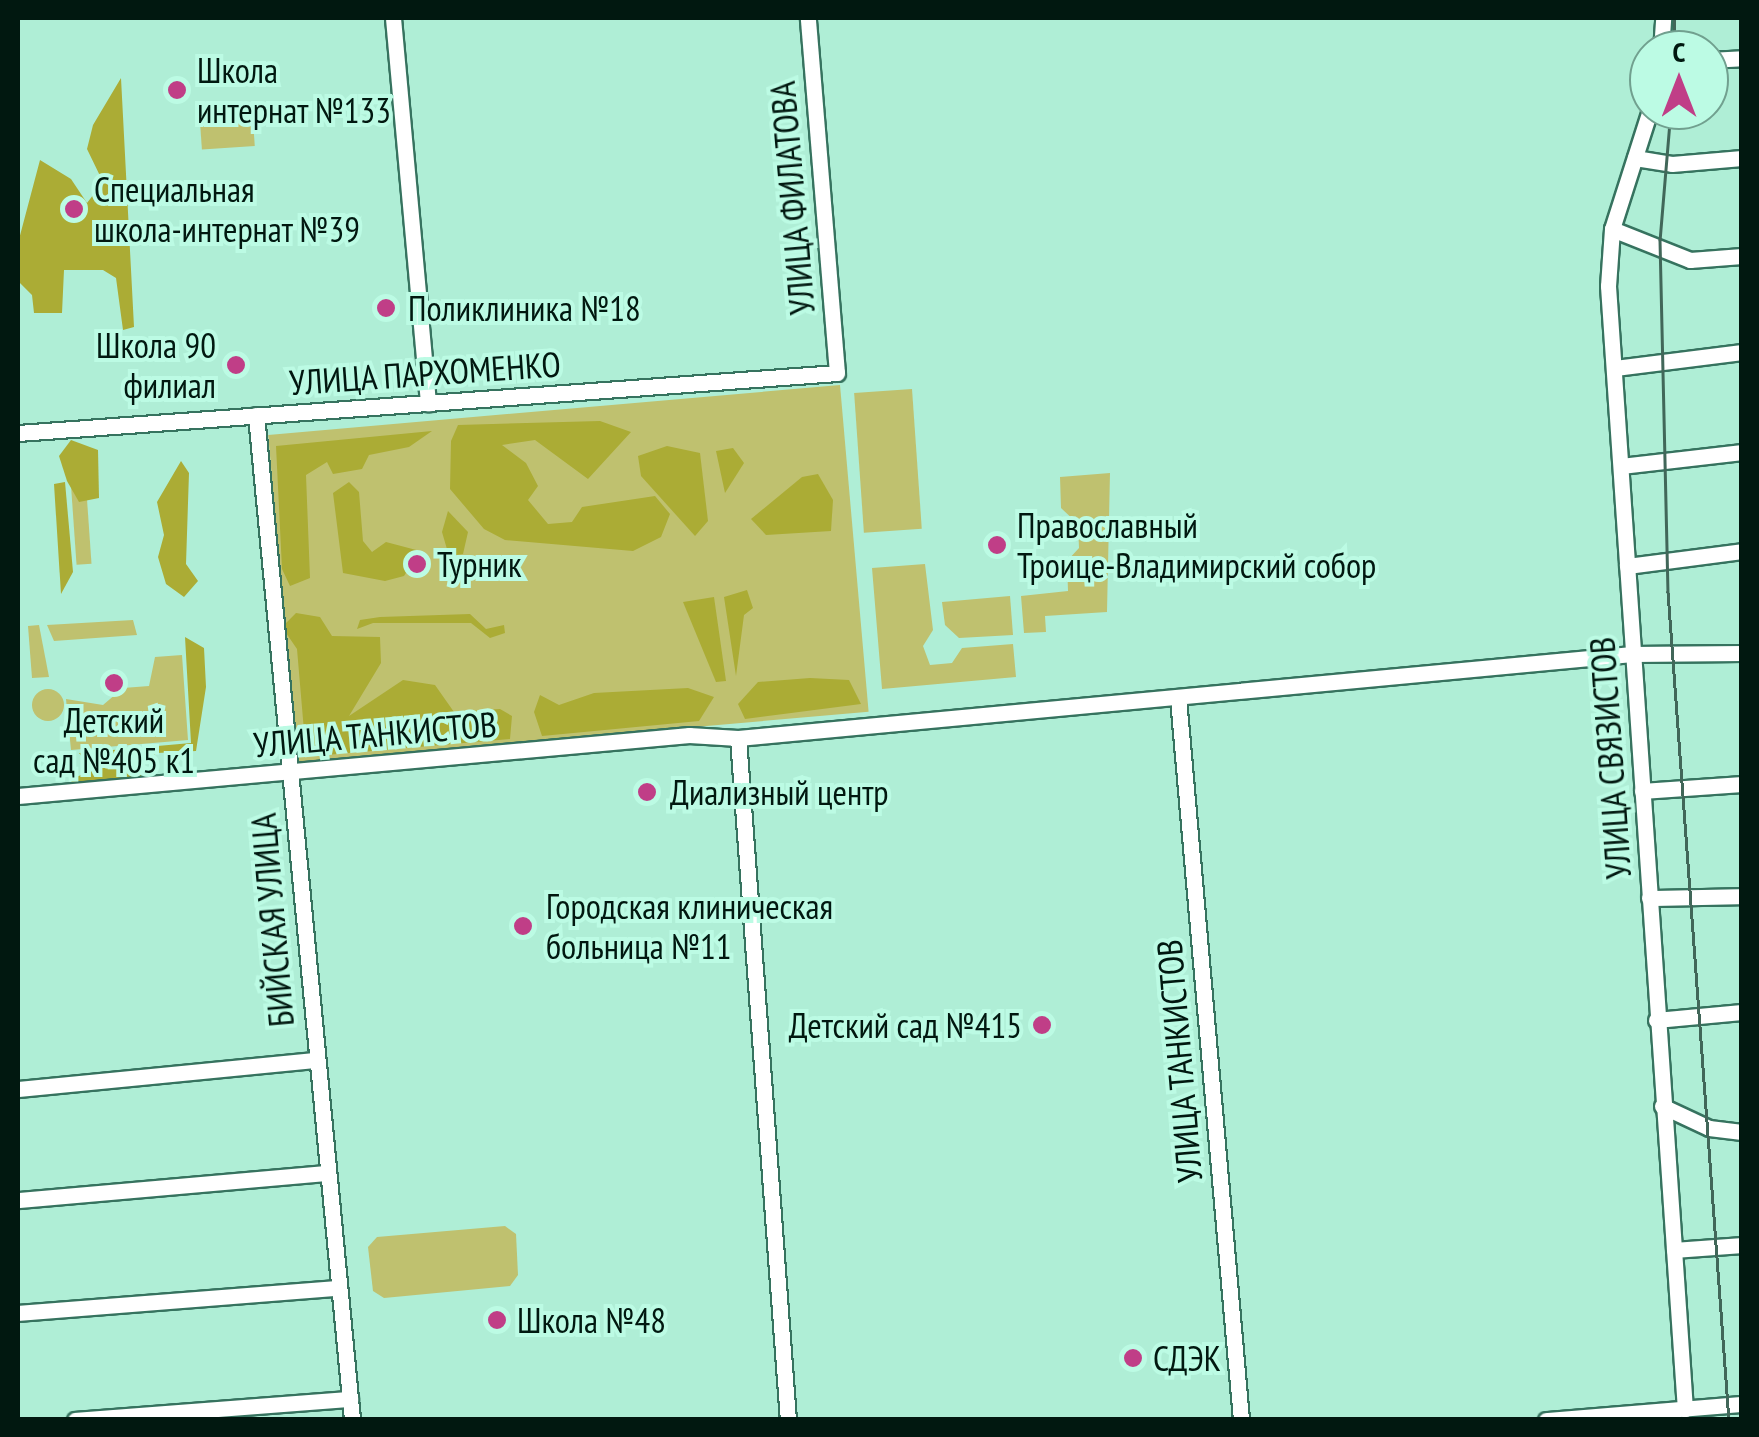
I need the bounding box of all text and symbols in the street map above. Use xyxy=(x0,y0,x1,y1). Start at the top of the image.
north arrow xyxy=(1629,30,1729,130)
text: С xyxy=(1673,33,1685,70)
place label: Школа интернат №133 xyxy=(197,49,392,131)
marker: Школа интернат №133 xyxy=(166,79,188,101)
street label: УЛИЦА ФИЛАТОВА xyxy=(761,79,823,317)
place label: Специальная школа-интернат №39 xyxy=(94,168,361,250)
marker: Специальная школа-интернат №39 xyxy=(63,198,85,220)
place label: Поликлиника №18 xyxy=(408,287,641,329)
marker: Поликлиника №18 xyxy=(373,295,399,321)
place label: Школа 90 филиал xyxy=(96,324,216,406)
street label: УЛИЦА ПАРХОМЕНКО xyxy=(287,343,563,403)
marker: Школа 90 филиал xyxy=(225,354,247,376)
place label: Православный Троице-Владимирский собор xyxy=(1017,504,1376,586)
marker: Православный Троице-Владимирский собор xyxy=(986,534,1008,556)
place label: Турник xyxy=(437,543,522,585)
marker: Турник xyxy=(406,553,428,575)
street label: УЛИЦА СВЯЗИСТОВ xyxy=(1581,635,1639,881)
marker: Детский сад №405 к1 xyxy=(103,672,125,694)
place label: Детский сад №405 к1 xyxy=(33,699,195,781)
street label: УЛИЦА ТАНКИСТОВ xyxy=(251,702,499,766)
place label: Диализный центр xyxy=(670,771,889,813)
marker: Диализный центр xyxy=(634,779,660,805)
street label: БИЙСКАЯ УЛИЦА xyxy=(242,811,302,1029)
place label: Городская клиническая больница №11 xyxy=(546,885,833,967)
marker: Городская клиническая больница №11 xyxy=(510,913,536,939)
street label: УЛИЦА ТАНКИСТОВ xyxy=(1147,937,1211,1185)
place label: Детский сад №415 xyxy=(789,1004,1022,1046)
marker: Детский сад №415 xyxy=(1031,1014,1053,1036)
place label: Школа №48 xyxy=(517,1299,666,1341)
marker: Школа №48 xyxy=(486,1309,508,1331)
place label: СДЭК xyxy=(1153,1337,1221,1379)
marker: СДЭК xyxy=(1122,1347,1144,1369)

